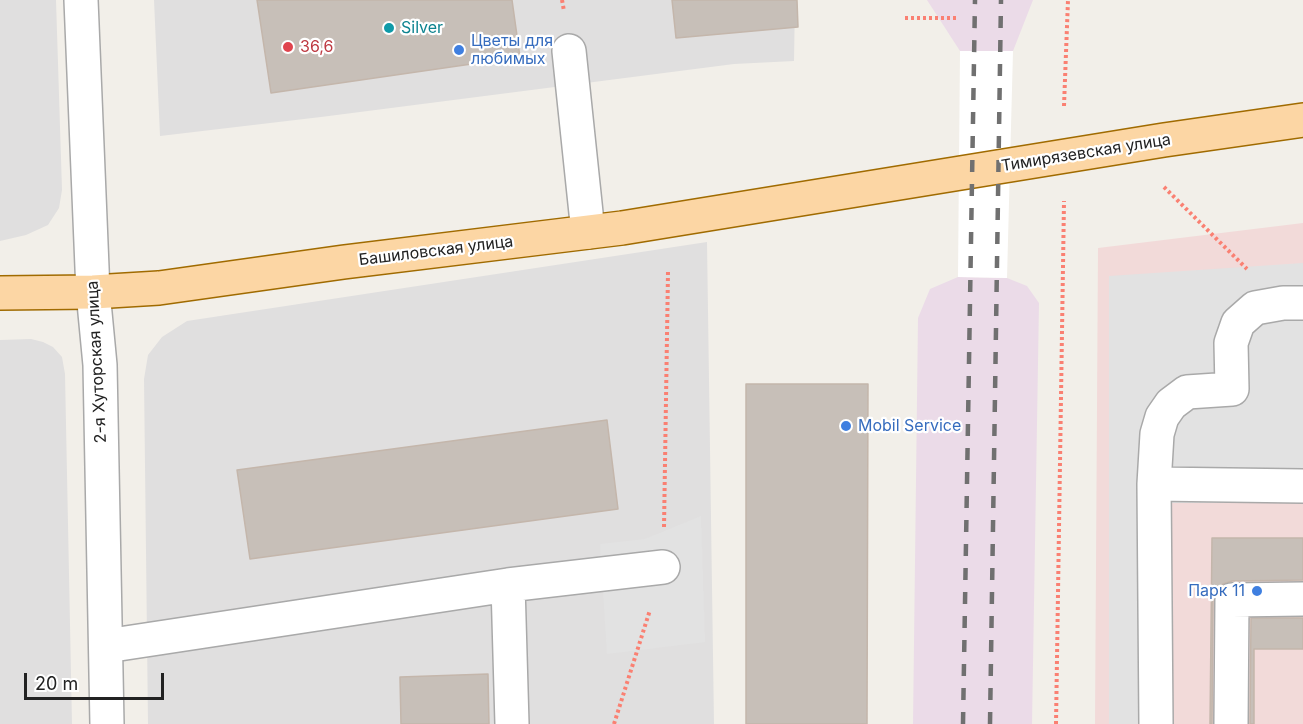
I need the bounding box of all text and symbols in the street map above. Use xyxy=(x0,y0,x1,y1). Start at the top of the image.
place label: Silver xyxy=(401,18,443,38)
marker: Silver xyxy=(382,21,396,35)
place label: Цветы для любимых xyxy=(471,31,553,69)
place label: 36,6 xyxy=(300,37,333,57)
marker: 36,6 xyxy=(281,40,295,54)
marker: Цветы для любимых xyxy=(452,43,466,57)
street label: Тимирязевская улица xyxy=(1000,130,1172,176)
street label: Башиловская улица xyxy=(358,232,514,270)
street label: 2-я Хуторская улица xyxy=(83,280,111,444)
place label: Mobil Service xyxy=(858,416,961,436)
marker: Mobil Service xyxy=(839,419,853,433)
place label: Парк 11 xyxy=(1188,581,1245,601)
marker: Парк 11 xyxy=(1250,584,1264,598)
scale bar xyxy=(27,661,166,699)
text: 20 m xyxy=(35,673,78,694)

